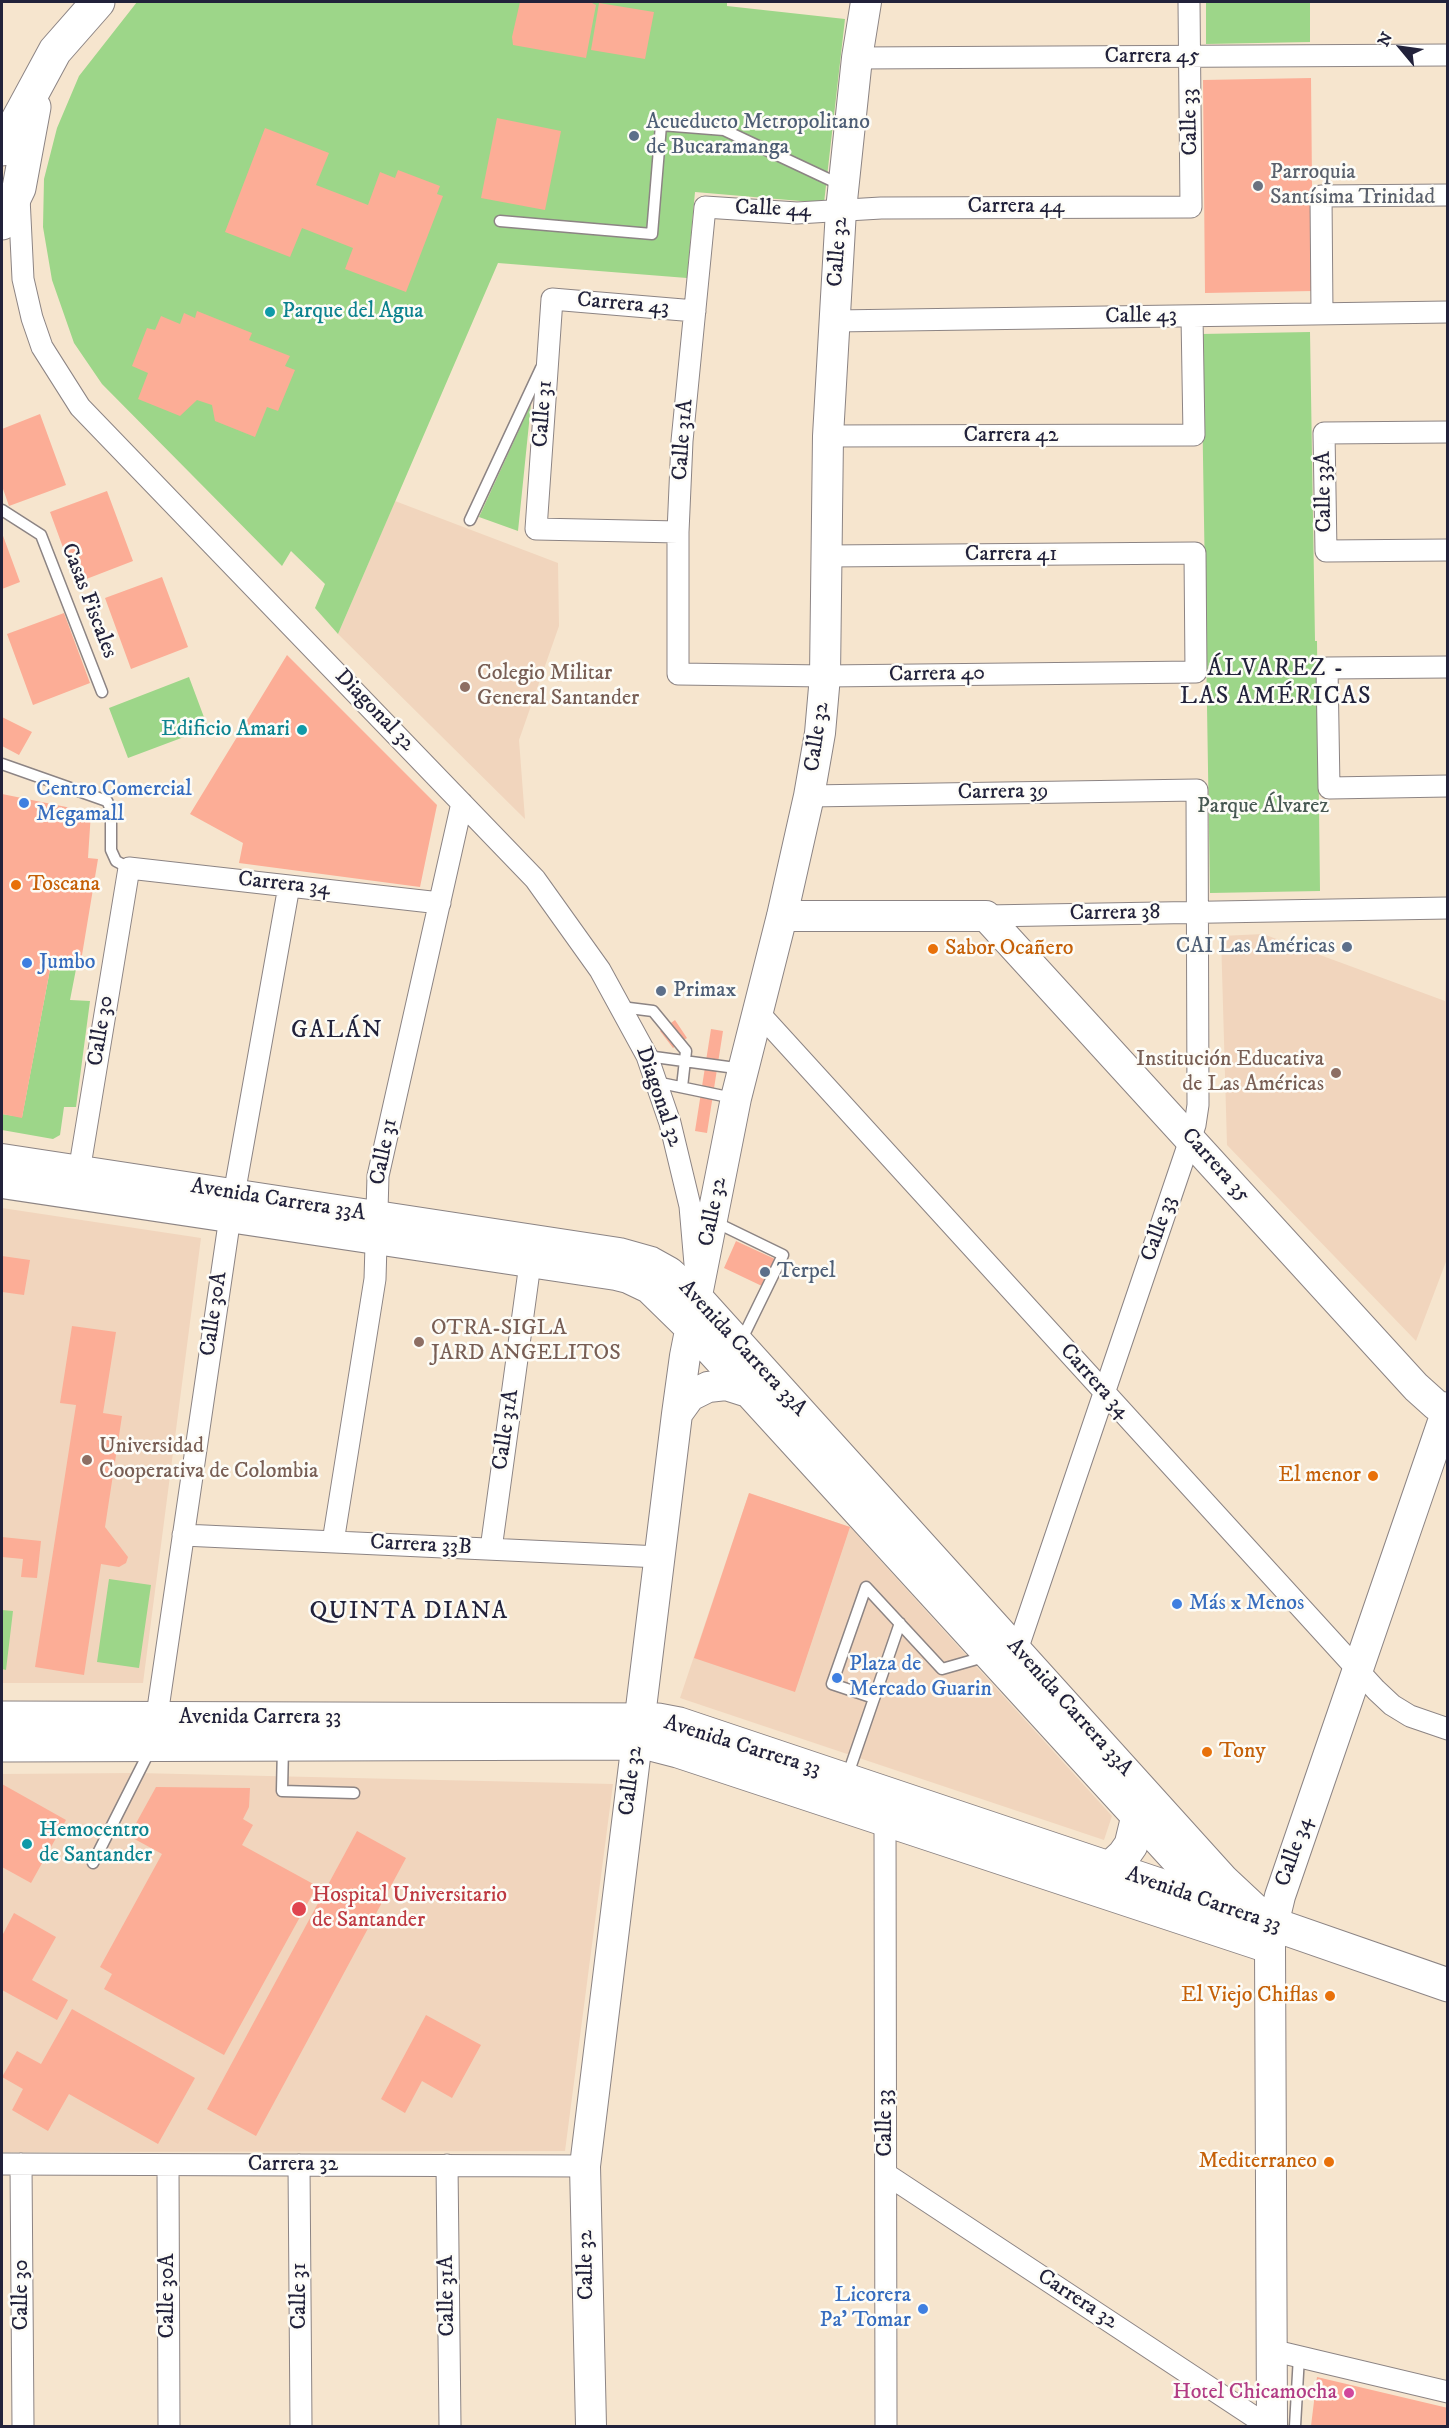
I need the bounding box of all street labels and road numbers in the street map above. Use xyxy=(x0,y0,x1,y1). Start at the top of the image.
street label: Carrera 45 xyxy=(1104,44,1200,70)
street label: Calle 33 xyxy=(1177,88,1205,156)
street label: Carrera 44 xyxy=(967,194,1065,220)
street label: Calle 44 xyxy=(734,195,812,225)
street label: Calle 32 xyxy=(823,216,855,288)
street label: Carrera 43 xyxy=(576,288,670,322)
street label: Calle 43 xyxy=(1105,303,1177,331)
street label: Calle 31 xyxy=(528,380,560,448)
street label: Calle 31A xyxy=(668,399,700,481)
street label: Carrera 42 xyxy=(963,423,1059,449)
street label: Calle 33A xyxy=(1311,451,1339,533)
street label: Casas Fiscales xyxy=(54,540,122,662)
street label: Carrera 41 xyxy=(965,542,1057,568)
street label: Carrera 40 xyxy=(889,661,985,689)
street label: Diagonal 32 xyxy=(328,664,420,758)
street label: Calle 32 xyxy=(800,701,836,773)
street label: Carrera 39 xyxy=(957,779,1049,807)
street label: Carrera 34 xyxy=(237,867,331,903)
street label: Carrera 38 xyxy=(1069,900,1161,928)
street label: Calle 30 xyxy=(83,994,121,1068)
street label: Diagonal 32 xyxy=(629,1044,687,1150)
street label: Calle 31 xyxy=(366,1116,404,1188)
street label: Carrera 35 xyxy=(1175,1123,1255,1209)
street label: Avenida Carrera 33A xyxy=(189,1174,367,1228)
street label: Calle 32 xyxy=(694,1175,734,1249)
street label: Calle 33 xyxy=(1137,1193,1183,1265)
street label: Calle 30A xyxy=(196,1270,234,1358)
street label: Avenida Carrera 33A xyxy=(672,1275,812,1423)
street label: Carrera 34 xyxy=(1053,1339,1135,1425)
street label: Calle 31A xyxy=(488,1388,526,1472)
street label: Carrera 33B xyxy=(369,1530,473,1562)
street label: Avenida Carrera 33A xyxy=(1000,1634,1138,1782)
street label: Avenida Carrera 33 xyxy=(179,1705,341,1731)
street label: Avenida Carrera 33 xyxy=(660,1711,824,1783)
street label: Calle 32 xyxy=(615,1745,649,1817)
street label: Calle 34 xyxy=(1271,1814,1319,1890)
street label: Avenida Carrera 33 xyxy=(1122,1862,1284,1940)
street label: Calle 33 xyxy=(873,2089,899,2157)
street label: Carrera 32 xyxy=(248,2152,338,2178)
street label: Calle 32 xyxy=(573,2230,601,2300)
street label: Calle 30A xyxy=(155,2254,181,2338)
street label: Calle 31A xyxy=(434,2255,462,2337)
street label: Calle 30 xyxy=(9,2260,35,2330)
street label: Calle 31 xyxy=(287,2262,313,2330)
street label: Carrera 32 xyxy=(1032,2264,1122,2336)

